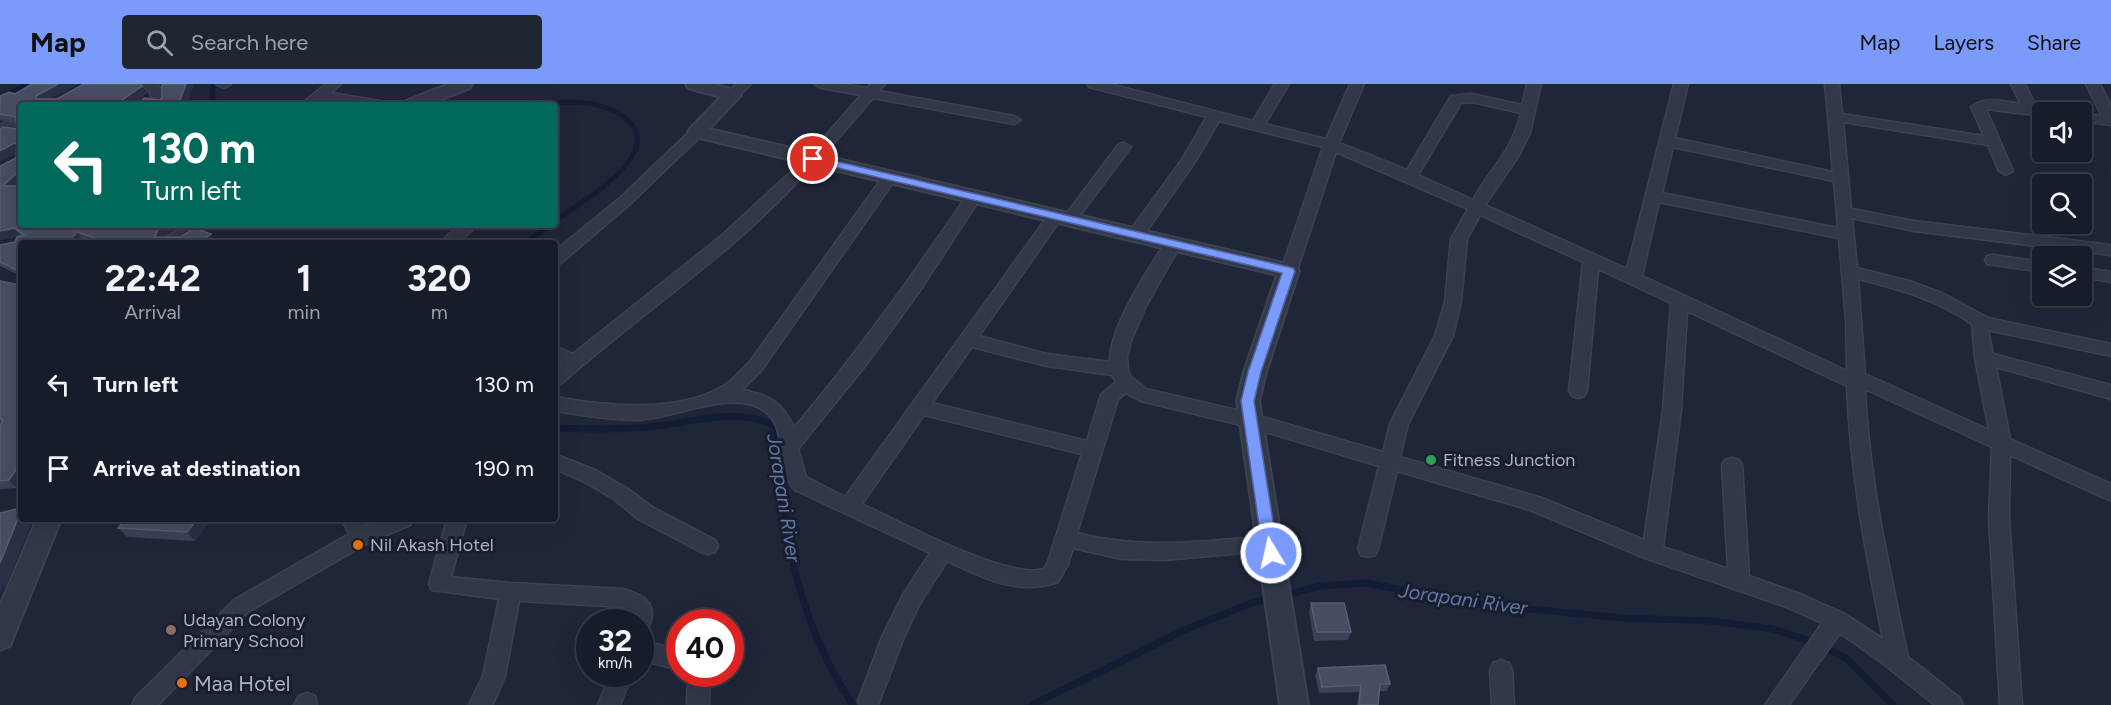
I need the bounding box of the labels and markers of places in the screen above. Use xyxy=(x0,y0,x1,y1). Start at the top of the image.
pin xyxy=(787,133,838,184)
place label: Fitness Junction xyxy=(1443,449,1575,471)
marker: Fitness Junction xyxy=(1424,453,1438,467)
place label: Nil Akash Hotel xyxy=(370,534,494,556)
marker: Nil Akash Hotel xyxy=(351,538,365,552)
place label: Udayan Colony Primary School xyxy=(183,609,306,652)
marker: Udayan Colony Primary School xyxy=(164,623,178,637)
place label: Maa Hotel xyxy=(194,671,290,696)
marker: Maa Hotel xyxy=(175,676,189,690)

